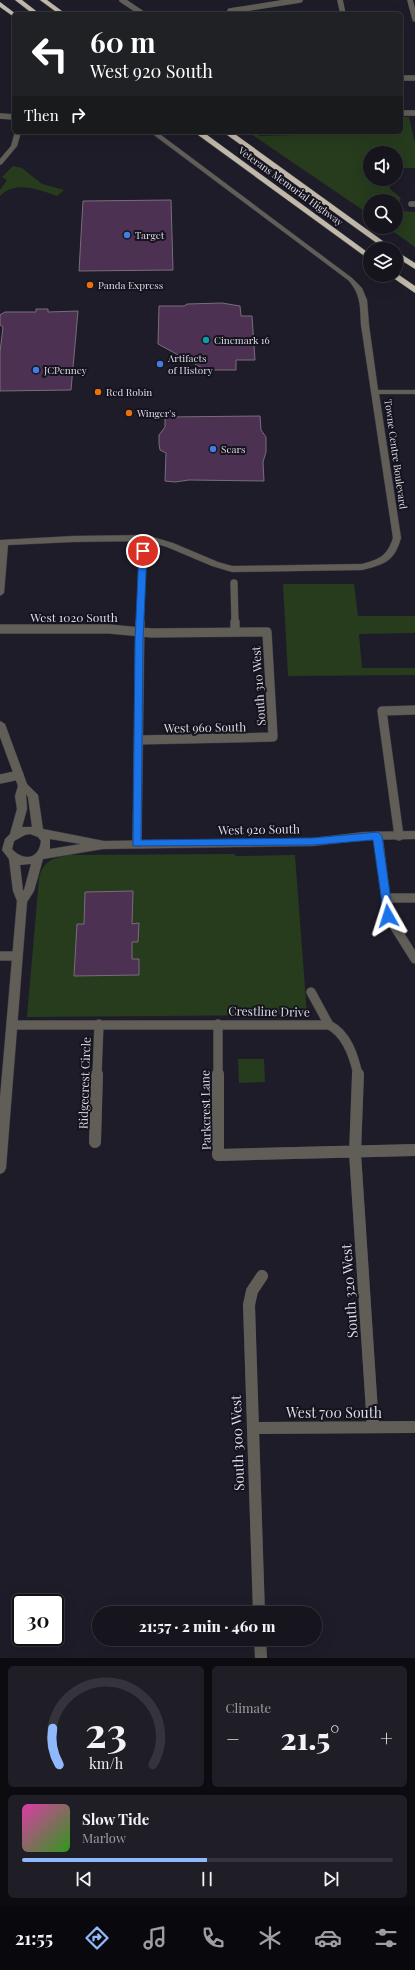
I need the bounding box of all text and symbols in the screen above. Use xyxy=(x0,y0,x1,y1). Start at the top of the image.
text: 60 m xyxy=(90,23,156,60)
icon: left xyxy=(24,28,76,80)
text: West 920 South xyxy=(90,59,213,83)
icon: right xyxy=(67,104,89,126)
text: Then xyxy=(24,105,59,125)
street label: Veterans Memorial Highway xyxy=(235,143,346,229)
map controls xyxy=(363,146,403,282)
button: sound xyxy=(363,146,403,186)
button: search xyxy=(363,194,403,234)
place label: Target xyxy=(135,228,165,242)
marker: Target xyxy=(122,230,132,240)
button: layers xyxy=(363,242,403,282)
place label: Panda Express xyxy=(98,278,163,292)
marker: Panda Express xyxy=(85,280,95,290)
place label: Cinemark 16 xyxy=(214,333,270,347)
marker: Cinemark 16 xyxy=(201,335,211,345)
place label: Artifacts of History xyxy=(167,351,213,377)
marker: Artifacts of History xyxy=(155,359,165,369)
place label: JCPenney xyxy=(43,363,87,377)
marker: JCPenney xyxy=(31,365,41,375)
place label: Red Robin xyxy=(106,385,152,399)
marker: Red Robin xyxy=(93,387,103,397)
street label: Towne Centre Boulevard xyxy=(381,398,411,510)
place label: Winger's xyxy=(136,406,176,420)
marker: Winger's xyxy=(124,408,134,418)
place label: Sears xyxy=(221,442,245,456)
marker: Sears xyxy=(208,444,218,454)
pin xyxy=(126,534,160,568)
icon: arrive xyxy=(132,540,154,562)
street label: West 1020 South xyxy=(29,609,118,625)
street label: South 310 West xyxy=(247,645,269,726)
street label: West 960 South xyxy=(163,718,246,736)
street label: West 920 South xyxy=(217,820,300,838)
position arrow xyxy=(367,895,409,937)
street label: Crestline Drive xyxy=(228,1002,310,1020)
street label: Ridgecrest Circle xyxy=(74,1037,94,1129)
street label: Parkcrest Lane xyxy=(196,1070,214,1150)
street label: South 320 West xyxy=(336,1242,362,1339)
street label: South 300 West xyxy=(226,1394,248,1491)
street label: West 700 South xyxy=(285,1403,383,1422)
speed limit sign: 30 xyxy=(12,1594,64,1646)
text: 21:57 · 2 min · 460 m xyxy=(139,1616,275,1636)
text: Climate xyxy=(226,1699,271,1716)
text: 23 xyxy=(85,1702,127,1757)
text: 21.5° xyxy=(281,1718,339,1758)
text: − xyxy=(226,1723,240,1753)
text: + xyxy=(380,1723,393,1753)
text: km/h xyxy=(89,1753,123,1772)
text: Slow Tide xyxy=(82,1809,149,1829)
text: Marlow xyxy=(82,1829,126,1846)
icon: previous xyxy=(73,1868,95,1890)
icon: pause xyxy=(196,1868,218,1890)
icon: next xyxy=(320,1868,342,1890)
icon: directions xyxy=(83,1924,111,1952)
icon: music xyxy=(141,1924,169,1952)
icon: phone xyxy=(199,1924,227,1952)
icon: climate xyxy=(256,1924,284,1952)
icon: car xyxy=(314,1924,342,1952)
icon: filters xyxy=(372,1924,400,1952)
text: 21:55 xyxy=(15,1926,53,1950)

